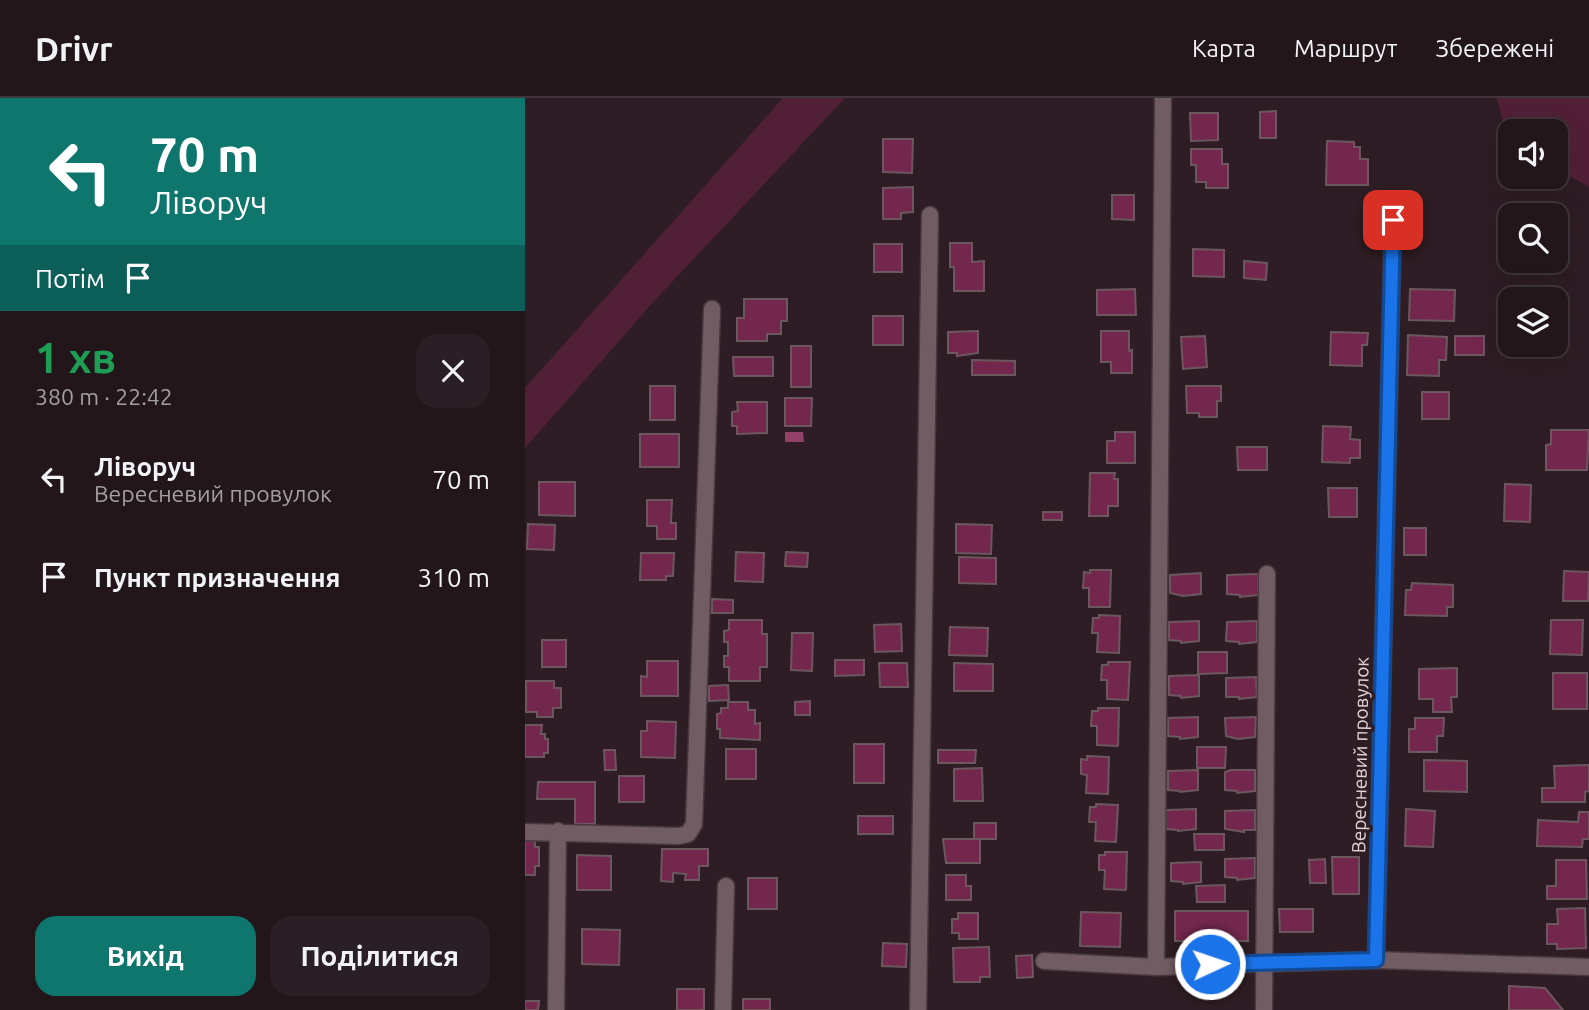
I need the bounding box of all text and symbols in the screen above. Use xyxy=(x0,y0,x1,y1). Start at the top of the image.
text: Drivr xyxy=(35,30,113,67)
text: Карта xyxy=(1192,35,1256,62)
text: Маршрут xyxy=(1294,35,1397,62)
text: Збережені xyxy=(1435,35,1554,62)
map controls xyxy=(1498,119,1568,357)
button: sound xyxy=(1498,119,1568,189)
icon: left xyxy=(35,126,126,217)
text: 70 m xyxy=(150,126,259,181)
text: Ліворуч xyxy=(150,184,267,220)
pin xyxy=(1363,190,1423,250)
icon: arrive xyxy=(1374,201,1412,239)
button: search xyxy=(1498,203,1568,273)
icon: arrive xyxy=(119,259,157,297)
text: Потім xyxy=(35,264,105,293)
button: layers xyxy=(1498,287,1568,357)
text: 1 хв xyxy=(35,334,116,381)
button: close xyxy=(416,334,490,408)
text: 380 m · 22:42 xyxy=(35,384,173,409)
text: Ліворуч xyxy=(94,452,196,481)
icon: left xyxy=(35,460,73,498)
text: 70 m xyxy=(432,465,490,494)
text: Вересневий провулок xyxy=(94,481,332,506)
icon: arrive xyxy=(35,558,73,596)
text: Пункт призначення xyxy=(94,563,340,592)
text: 310 m xyxy=(418,563,490,592)
street label: Вересневий провулок xyxy=(1347,656,1373,853)
button: Вихід xyxy=(35,916,256,996)
button: Поділитися xyxy=(270,916,490,996)
position arrow xyxy=(1173,927,1247,1001)

